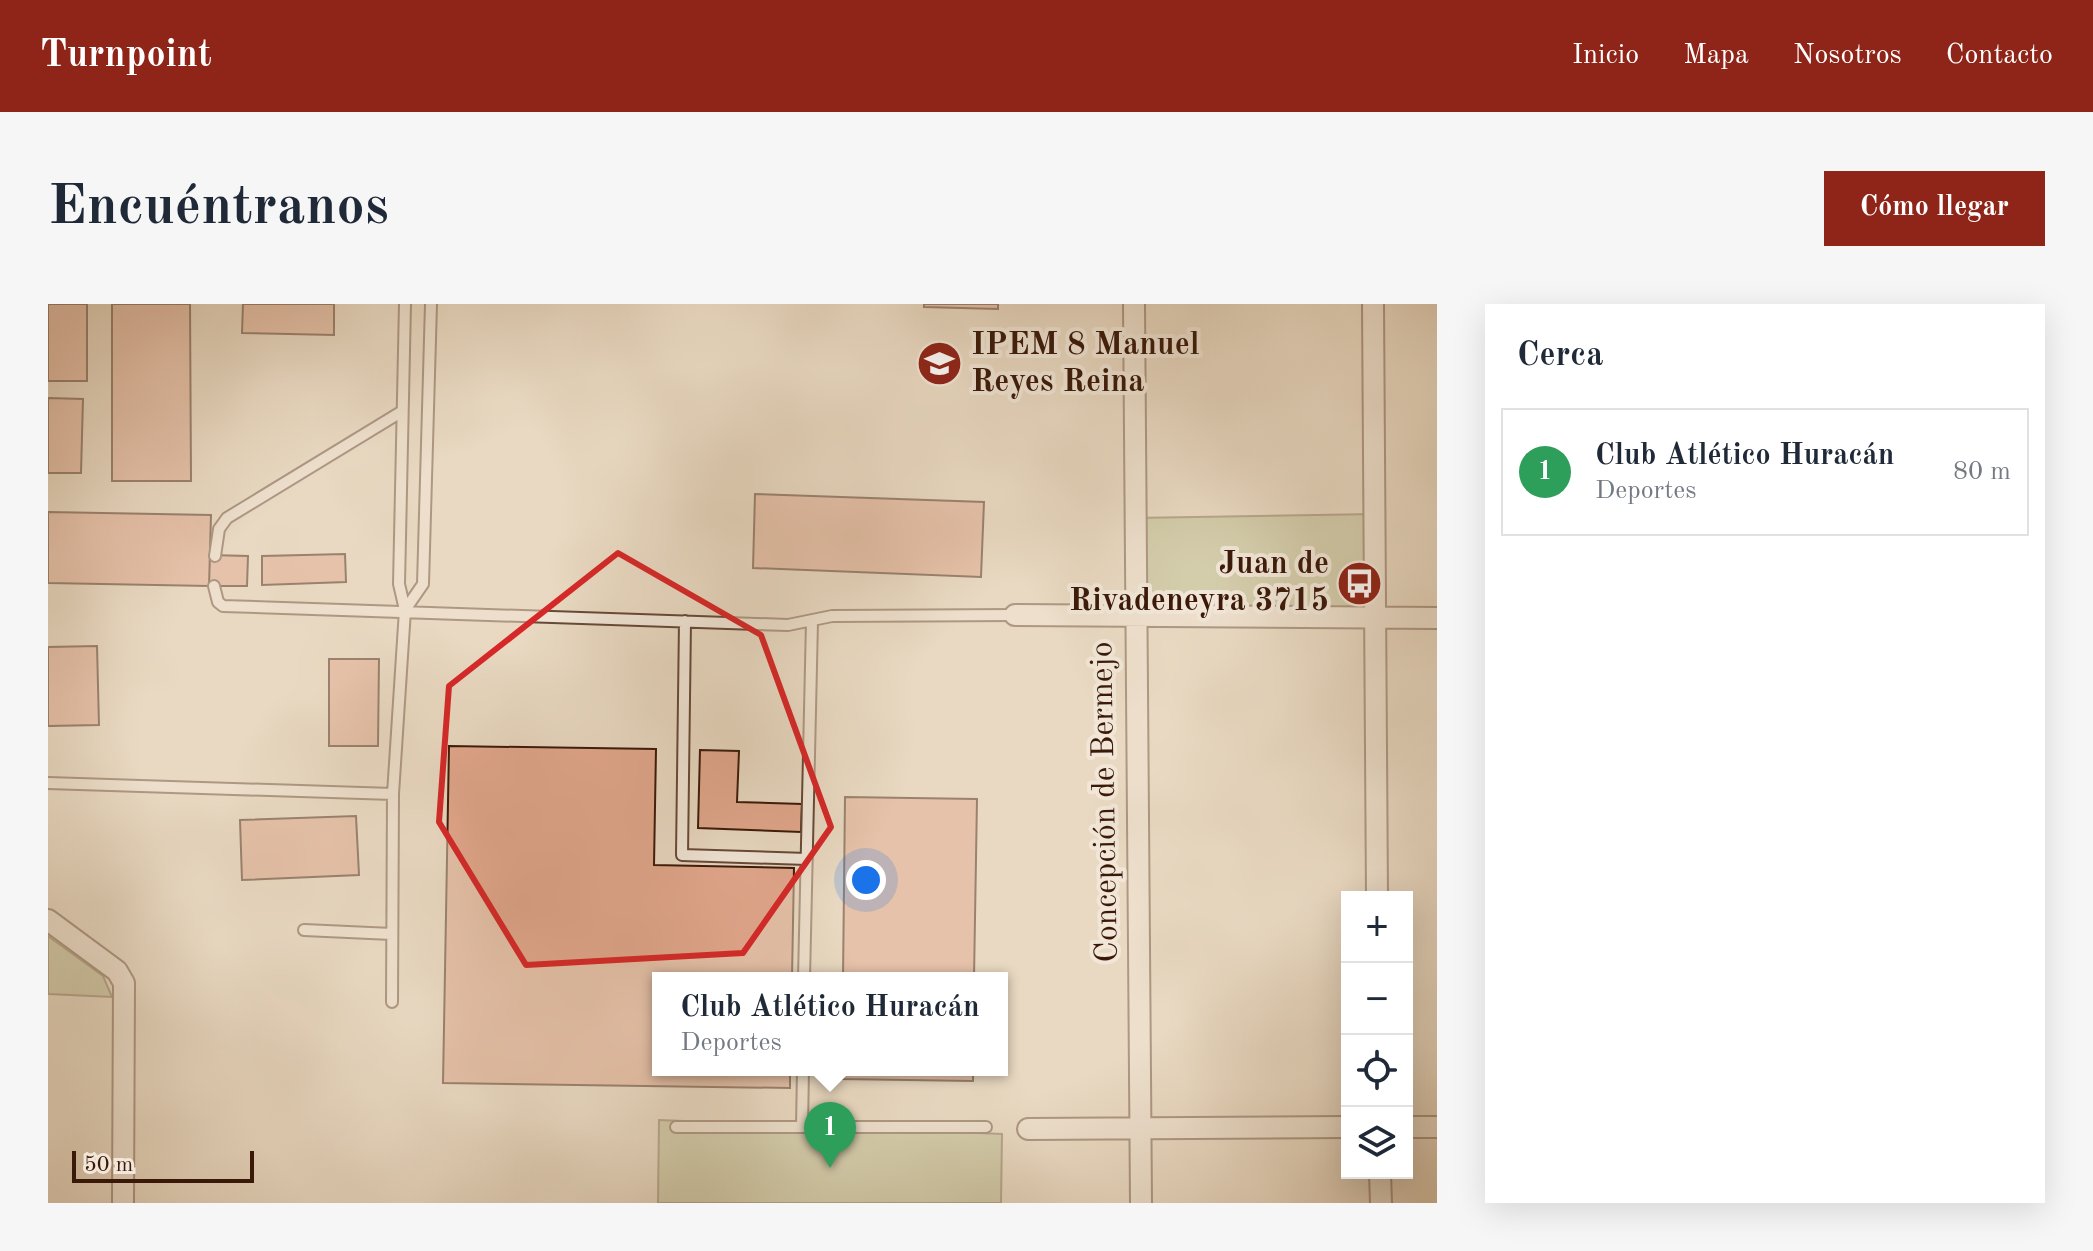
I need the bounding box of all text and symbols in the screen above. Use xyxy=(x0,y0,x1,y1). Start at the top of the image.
text: Turnpoint xyxy=(40,37,212,75)
text: Inicio xyxy=(1572,42,1639,70)
text: Mapa xyxy=(1683,42,1749,70)
text: Nosotros xyxy=(1793,42,1902,70)
text: Contacto xyxy=(1946,42,2053,70)
button: Cómo llegar xyxy=(1824,171,2045,246)
text: Encuéntranos xyxy=(48,180,389,236)
place label: IPEM 8 Manuel Reyes Reina xyxy=(971,330,1200,399)
text: Cerca xyxy=(1517,339,1603,373)
school or university icon: IPEM 8 Manuel Reyes Reina xyxy=(916,340,964,388)
text: Club Atlético Huracán xyxy=(1595,441,1895,471)
text: 1 xyxy=(1537,459,1553,485)
text: 80 m xyxy=(1953,459,2011,485)
text: Deportes xyxy=(1595,478,1697,504)
place label: Juan de Rivadeneyra 3715 xyxy=(1069,549,1329,618)
bus stop icon: Juan de Rivadeneyra 3715 xyxy=(1336,559,1384,607)
street label: Concepción de Bermejo xyxy=(1087,641,1125,963)
your location xyxy=(846,860,886,900)
map controls xyxy=(1341,891,1413,1179)
button: + xyxy=(1341,891,1413,963)
button: − xyxy=(1341,963,1413,1035)
popup xyxy=(652,972,1008,1076)
text: Club Atlético Huracán xyxy=(680,993,980,1023)
text: Deportes xyxy=(680,1030,782,1056)
button: locate xyxy=(1341,1035,1413,1107)
pin: 1 xyxy=(804,1102,856,1168)
button: layers xyxy=(1341,1107,1413,1179)
scale bar xyxy=(72,1147,254,1183)
text: 50 m xyxy=(84,1154,133,1176)

